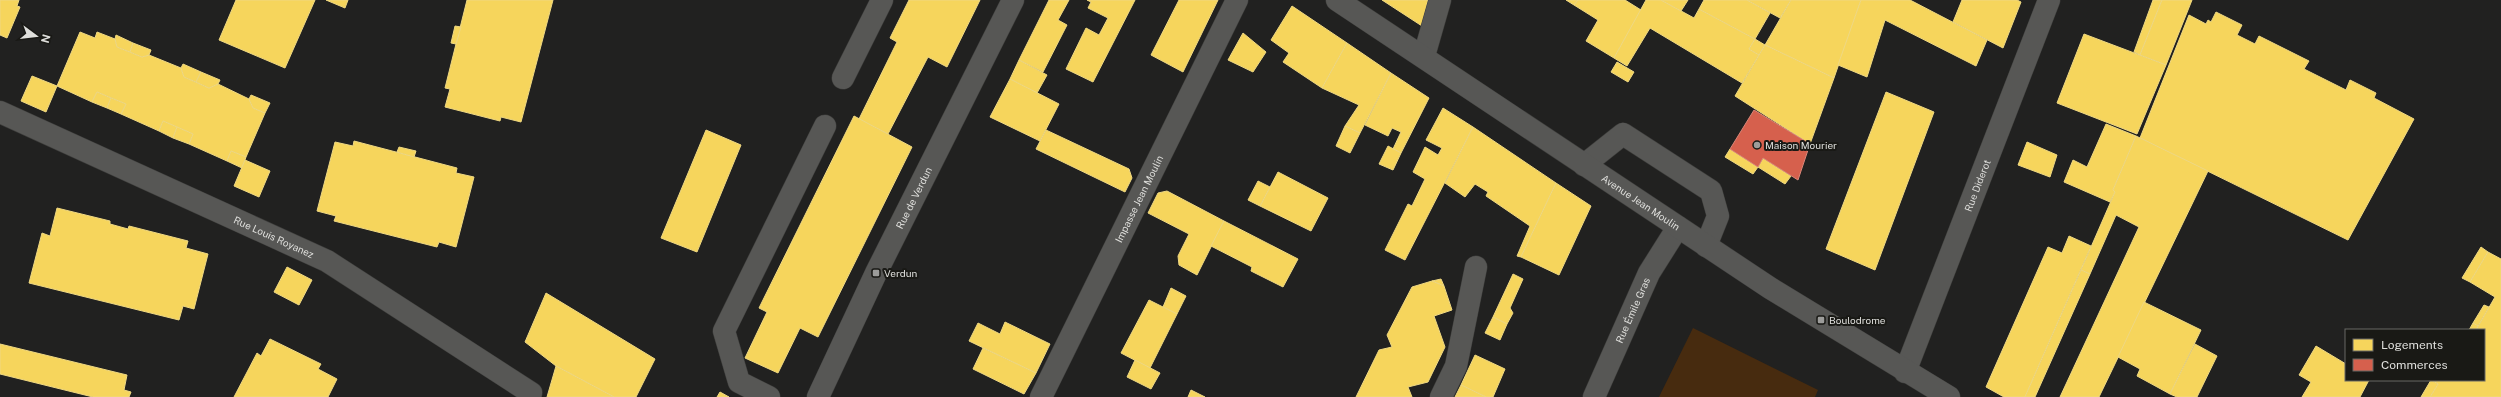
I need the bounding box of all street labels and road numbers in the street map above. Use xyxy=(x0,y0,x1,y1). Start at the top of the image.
street label: Impasse Jean Moulin xyxy=(1112,153,1166,244)
street label: Rue Diderot xyxy=(1962,158,1993,213)
street label: Rue de Verdun xyxy=(893,165,934,231)
street label: Avenue Jean Moulin xyxy=(1599,172,1683,233)
street label: Rue Louis Royanez xyxy=(232,213,316,260)
street label: Rue Émile Gras xyxy=(1613,276,1652,345)

